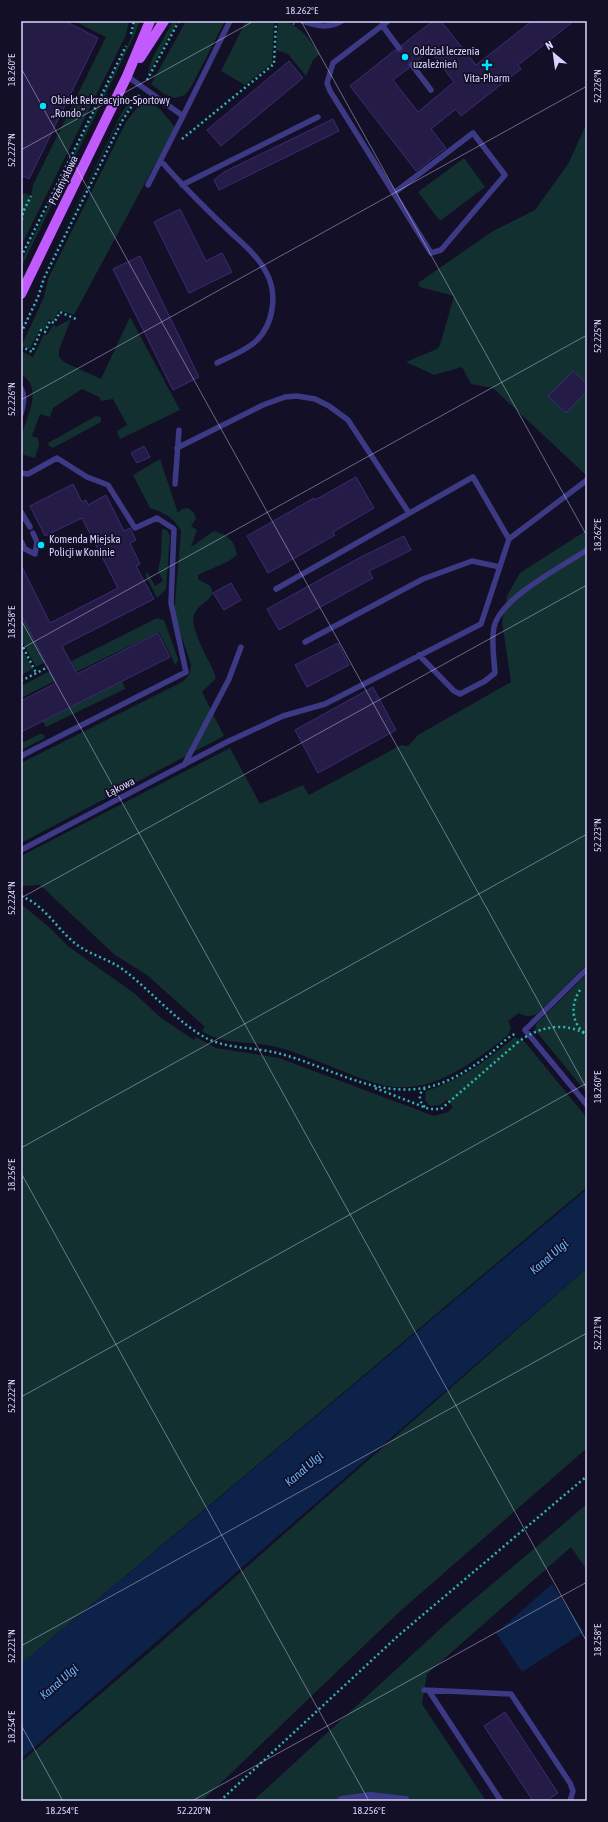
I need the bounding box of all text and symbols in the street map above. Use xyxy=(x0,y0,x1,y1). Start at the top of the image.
text: 18.262°E xyxy=(286,5,319,16)
north arrow xyxy=(534,34,574,74)
text: N xyxy=(543,38,555,52)
place label: Oddział leczenia uzależnień xyxy=(413,45,480,70)
marker: Oddział leczenia uzależnień xyxy=(400,52,410,62)
text: 18.260°E xyxy=(6,53,17,86)
marker: Vita-Pharm xyxy=(482,60,492,70)
text: 52.226°N xyxy=(592,69,603,103)
place label: Vita-Pharm xyxy=(464,72,510,84)
place label: Obiekt Rekreacyjno-Sportowy „Rondo” xyxy=(51,94,171,119)
marker: Obiekt Rekreacyjno-Sportowy „Rondo” xyxy=(38,101,48,111)
text: 52.227°N xyxy=(6,133,17,167)
street label: Przemysłowa xyxy=(46,153,80,207)
text: 52.225°N xyxy=(592,319,603,353)
text: 52.226°N xyxy=(6,382,17,416)
text: 18.262°E xyxy=(592,518,603,551)
place label: Komenda Miejska Policji w Koninie xyxy=(49,533,121,558)
marker: Komenda Miejska Policji w Koninie xyxy=(36,540,46,550)
text: 18.258°E xyxy=(6,605,17,638)
street label: Łąkowa xyxy=(104,775,136,799)
text: 52.223°N xyxy=(592,818,603,852)
text: 52.224°N xyxy=(6,881,17,915)
text: 18.260°E xyxy=(592,1070,603,1103)
text: 18.256°E xyxy=(6,1158,17,1191)
water label: Kanał Ulgi xyxy=(527,1236,571,1277)
text: 52.221°N xyxy=(592,1316,603,1350)
text: 52.222°N xyxy=(6,1379,17,1413)
water label: Kanał Ulgi xyxy=(282,1448,326,1489)
text: 18.258°E xyxy=(592,1623,603,1656)
text: 52.221°N xyxy=(6,1629,17,1663)
water label: Kanał Ulgi xyxy=(37,1661,81,1702)
text: 18.254°E xyxy=(6,1710,17,1743)
text: 18.254°E xyxy=(46,1805,79,1816)
text: 52.220°N xyxy=(177,1805,211,1816)
text: 18.256°E xyxy=(353,1805,386,1816)

